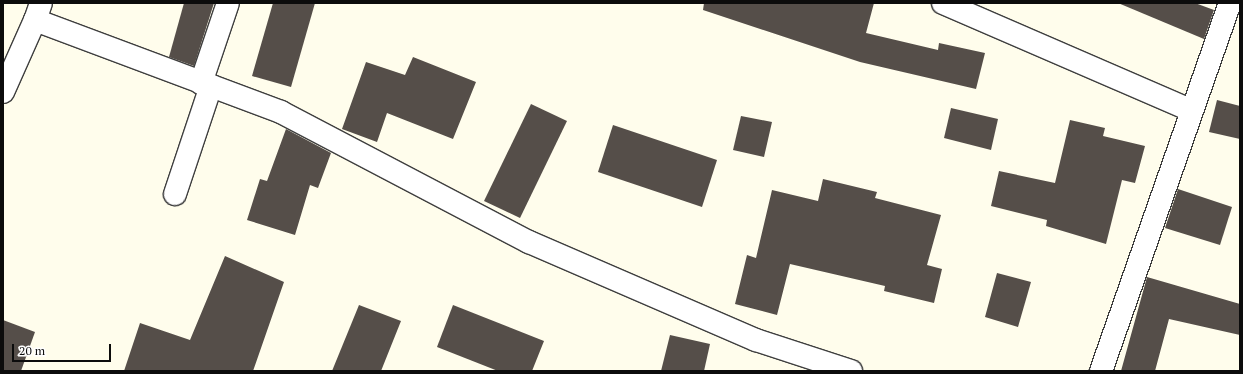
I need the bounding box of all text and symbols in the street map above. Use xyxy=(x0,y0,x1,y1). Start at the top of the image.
scale bar xyxy=(14,336,113,362)
text: 20 m xyxy=(19,343,45,358)

